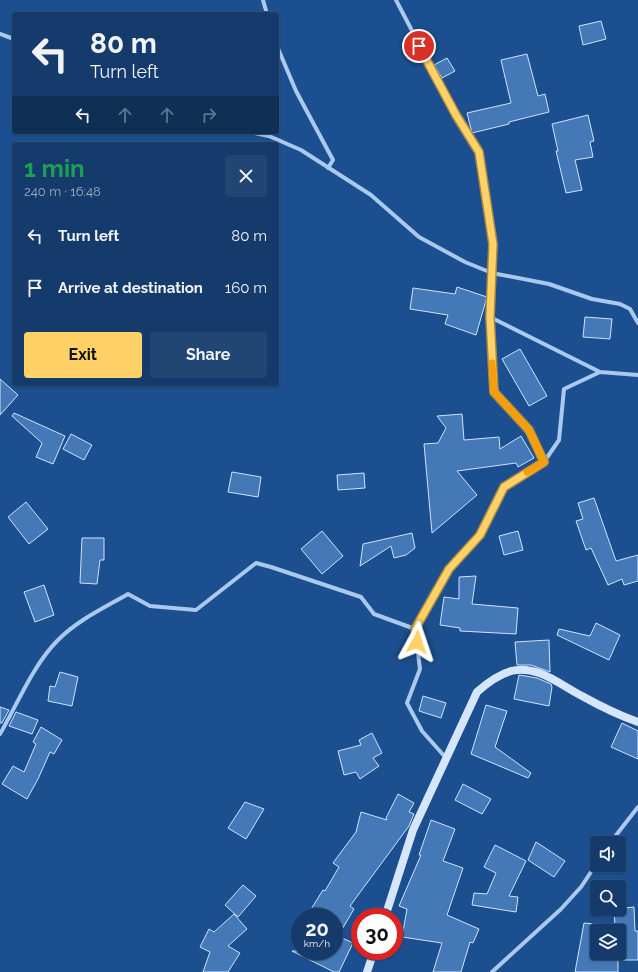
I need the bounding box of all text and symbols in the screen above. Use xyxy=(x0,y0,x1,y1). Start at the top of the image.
text: 80 m xyxy=(90,27,157,60)
icon: left xyxy=(24,28,76,80)
pin xyxy=(402,29,436,63)
icon: arrive xyxy=(408,35,430,57)
text: Turn left xyxy=(90,61,159,82)
icon: left xyxy=(72,104,94,126)
icon: ahead xyxy=(114,104,136,126)
icon: ahead xyxy=(156,104,178,126)
icon: right xyxy=(198,104,220,126)
text: 1 min xyxy=(24,154,85,183)
button: close xyxy=(225,155,267,197)
text: 240 m · 16:48 xyxy=(24,184,101,199)
icon: left xyxy=(24,225,46,247)
text: Turn left xyxy=(58,227,119,245)
text: 80 m xyxy=(231,227,267,245)
icon: arrive xyxy=(24,277,46,299)
text: Arrive at destination xyxy=(58,279,203,297)
text: 160 m xyxy=(225,279,267,297)
button: Exit xyxy=(24,332,142,378)
button: Share xyxy=(150,332,267,378)
position arrow xyxy=(396,621,438,663)
map controls xyxy=(590,836,626,960)
button: sound xyxy=(590,836,626,872)
button: search xyxy=(590,880,626,916)
speed limit sign: 30 xyxy=(351,908,403,960)
text: 20 xyxy=(305,917,329,941)
button: layers xyxy=(590,924,626,960)
text: km/h xyxy=(304,938,330,949)

